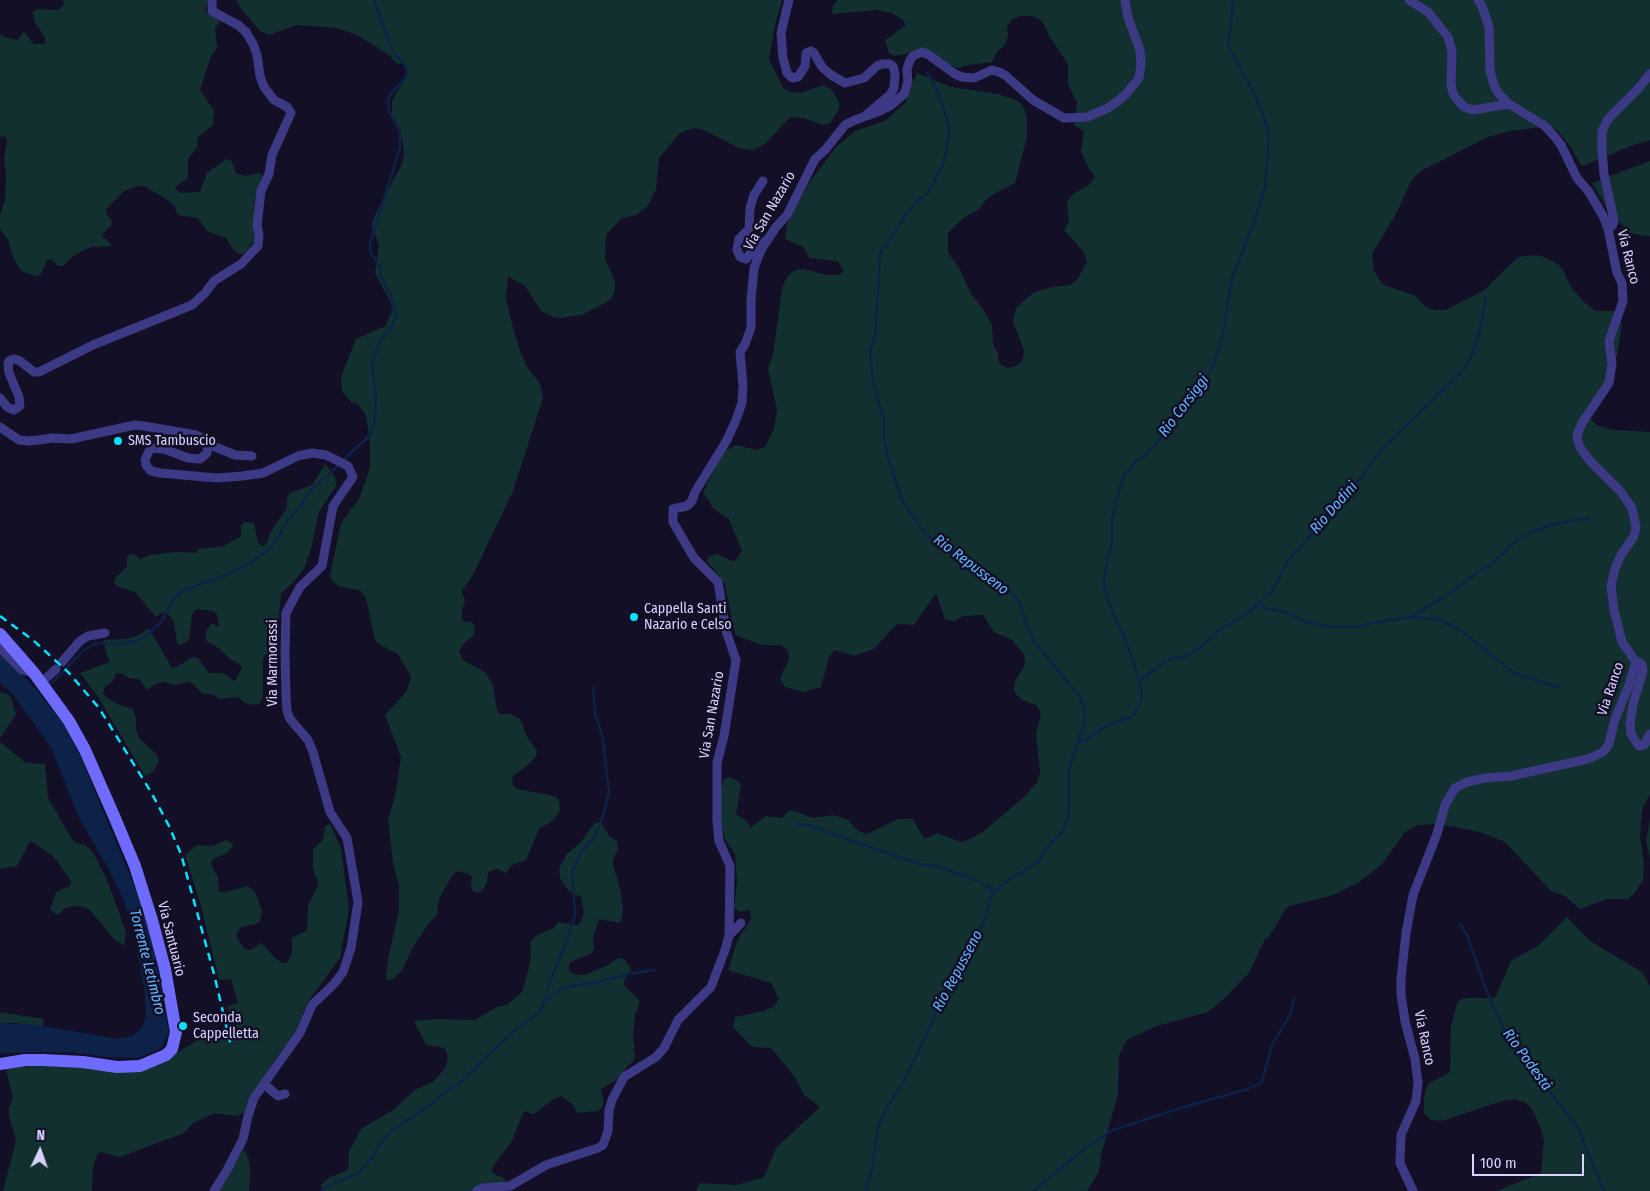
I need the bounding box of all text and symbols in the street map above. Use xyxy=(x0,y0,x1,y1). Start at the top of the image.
street label: Via San Nazario xyxy=(741,168,799,254)
street label: Via Ranco xyxy=(1613,228,1643,286)
water label: Rio Corsiggi xyxy=(1155,371,1213,441)
place label: SMS Tambuscio xyxy=(128,433,216,449)
marker: SMS Tambuscio xyxy=(112,435,124,447)
water label: Rio Dodini xyxy=(1306,478,1362,538)
water label: Rio Repusseno xyxy=(930,531,1012,599)
place label: Cappella Santi Nazario e Celso xyxy=(644,601,732,634)
marker: Cappella Santi Nazario e Celso xyxy=(628,611,640,623)
street label: Via Marmorassi xyxy=(265,619,281,707)
street label: Via Ranco xyxy=(1594,660,1628,718)
street label: Via San Nazario xyxy=(696,670,728,760)
street label: Via Santuario xyxy=(154,900,188,978)
water label: Torrente Letimbro xyxy=(125,907,169,1017)
water label: Rio Repusseno xyxy=(929,927,987,1015)
street label: Via Ranco xyxy=(1410,1009,1438,1067)
place label: Seconda Cappelletta xyxy=(193,1010,259,1042)
marker: Seconda Cappelletta xyxy=(177,1020,189,1032)
water label: Rio Podestà xyxy=(1499,1026,1555,1094)
north arrow xyxy=(15,1126,65,1176)
text: N xyxy=(36,1127,45,1144)
scale bar xyxy=(1475,1144,1588,1176)
text: 100 m xyxy=(1480,1154,1517,1172)

